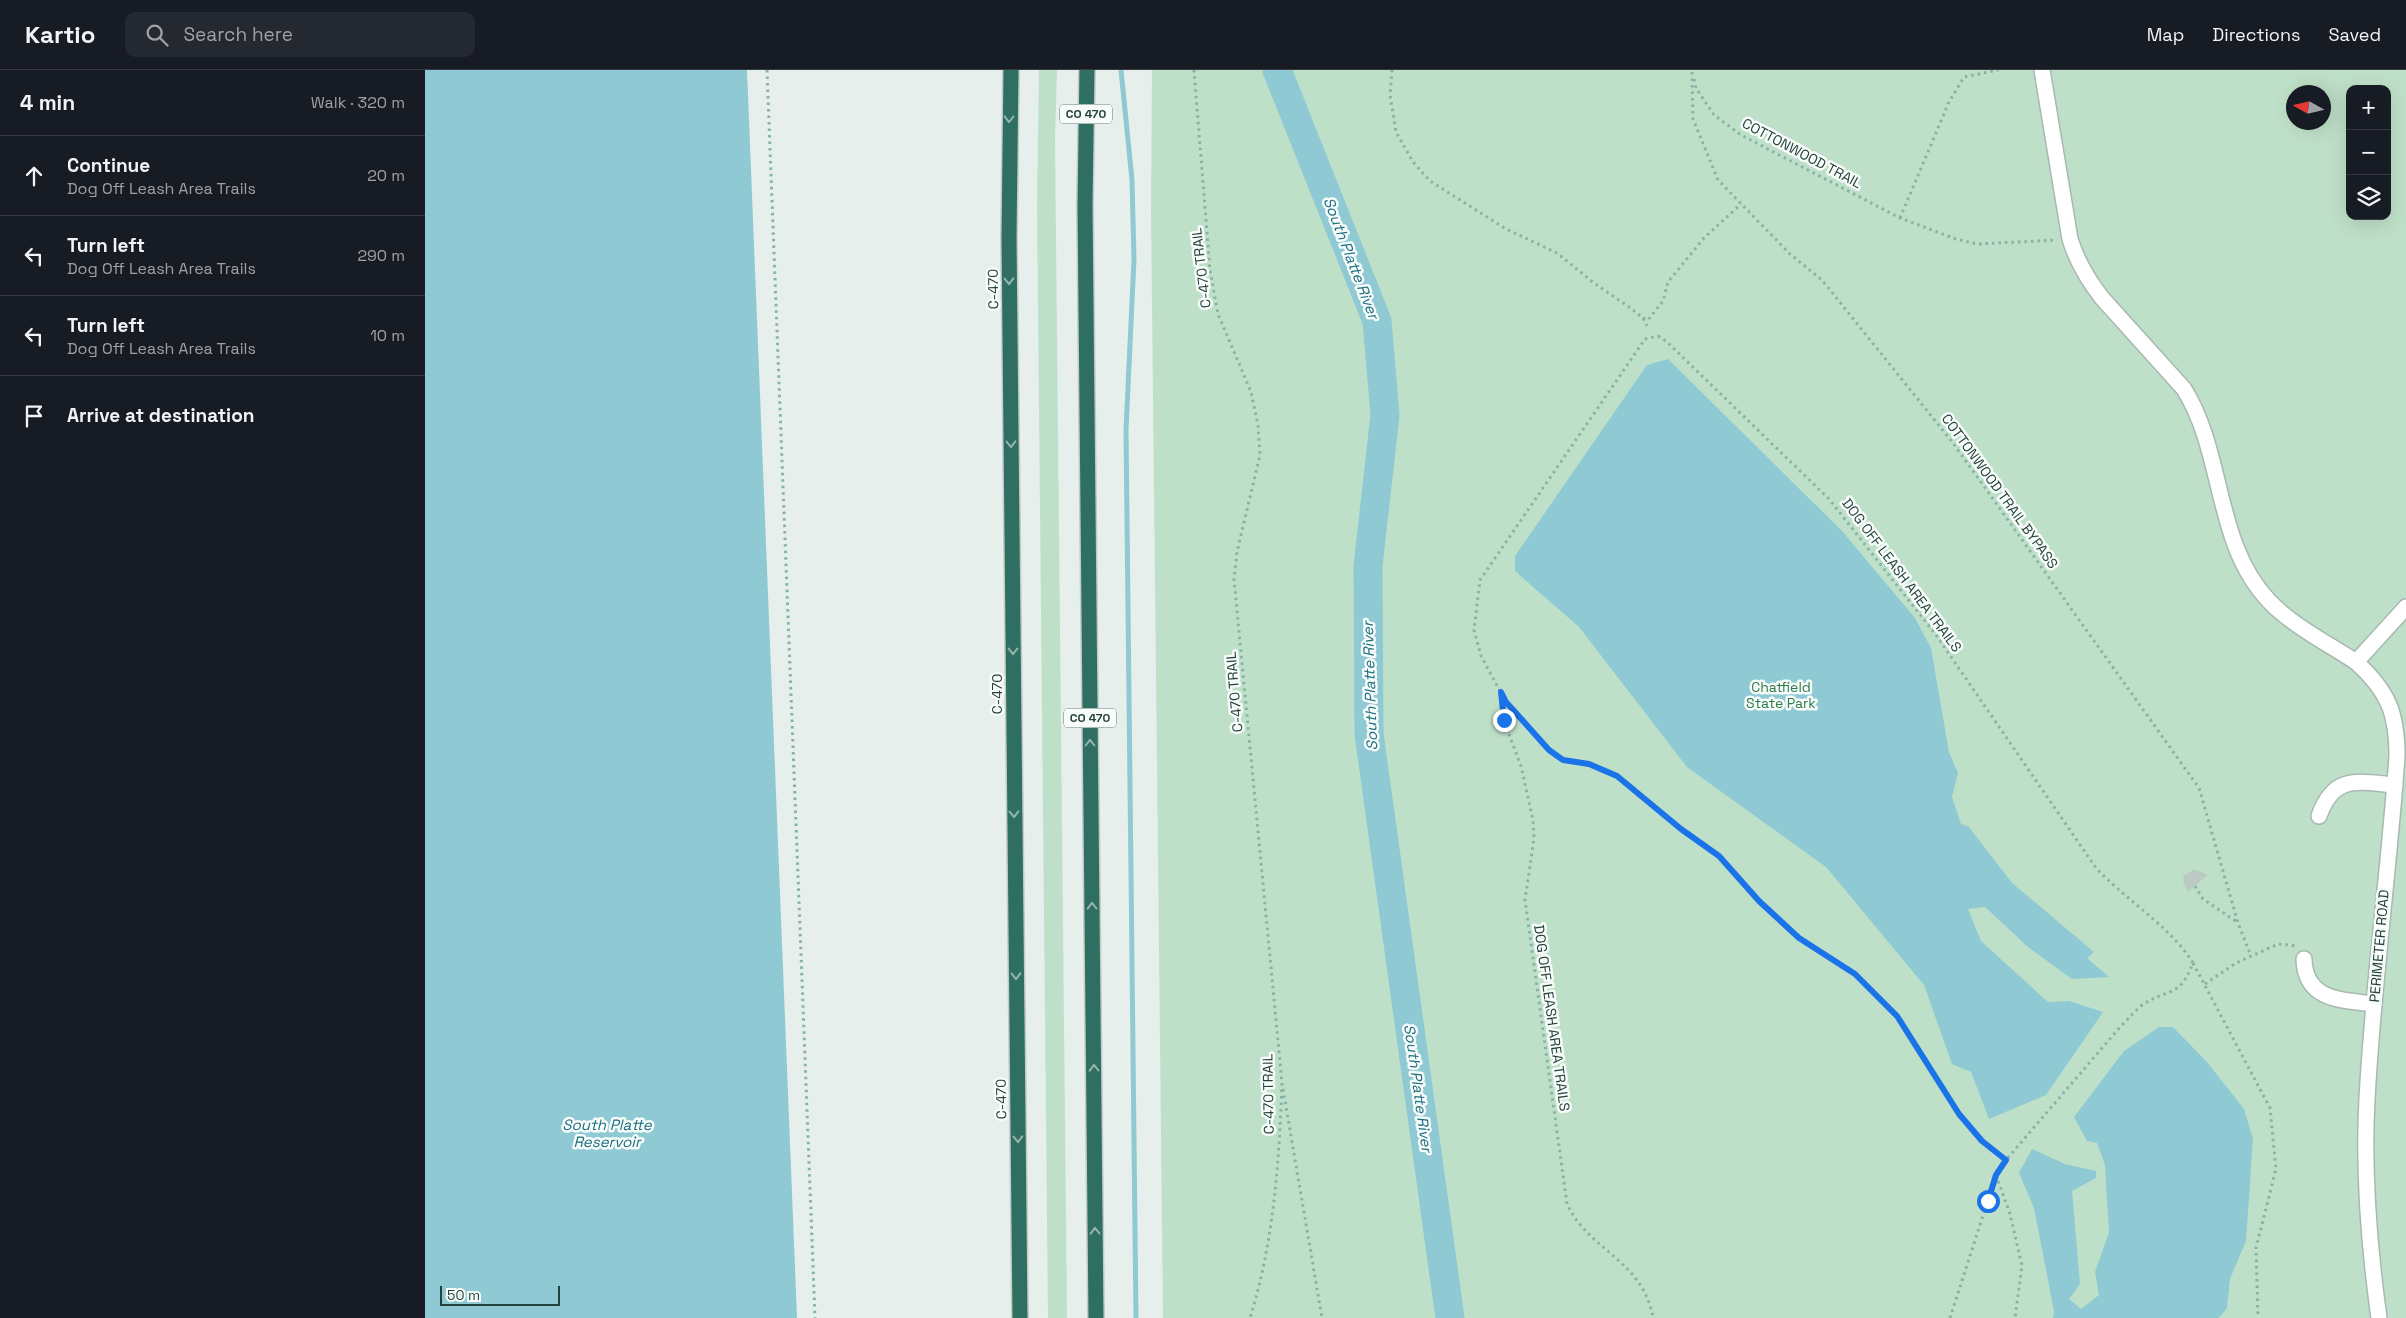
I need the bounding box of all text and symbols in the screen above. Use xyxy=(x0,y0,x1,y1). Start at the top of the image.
search box xyxy=(125,12,475,57)
text: Kartio xyxy=(25,19,95,50)
icon: search xyxy=(143,21,171,49)
text: Search here xyxy=(183,22,293,47)
text: Map xyxy=(2147,23,2184,46)
text: Directions xyxy=(2212,23,2301,46)
text: Saved xyxy=(2329,23,2381,46)
north arrow xyxy=(2286,85,2331,130)
map controls xyxy=(2346,85,2391,220)
button: + xyxy=(2346,85,2391,130)
text: 4 min xyxy=(20,89,75,116)
text: Walk · 320 m xyxy=(311,92,405,113)
road number: CO 470 xyxy=(1060,104,1112,124)
street label: COTTONWOOD TRAIL xyxy=(1739,114,1865,192)
one-way arrow xyxy=(1004,115,1014,123)
button: − xyxy=(2346,130,2391,175)
text: Continue xyxy=(67,153,150,178)
icon: ahead xyxy=(20,162,48,190)
text: 20 m xyxy=(367,165,405,186)
button: layers xyxy=(2346,175,2391,220)
text: Dog Off Leash Area Trails xyxy=(67,178,256,199)
water label: South Platte River xyxy=(1320,194,1384,323)
street label: C-470 TRAIL xyxy=(1187,227,1215,309)
text: Turn left xyxy=(67,233,145,258)
icon: left xyxy=(20,242,48,270)
text: 290 m xyxy=(357,245,405,266)
text: Dog Off Leash Area Trails xyxy=(67,258,256,279)
street label: C-470 xyxy=(984,269,1002,309)
one-way arrow xyxy=(1004,278,1014,285)
text: Turn left xyxy=(67,313,145,338)
icon: left xyxy=(20,322,48,350)
text: 10 m xyxy=(370,325,405,346)
text: Dog Off Leash Area Trails xyxy=(67,338,256,359)
icon: arrive xyxy=(20,402,48,430)
text: Arrive at destination xyxy=(67,403,255,428)
street label: COTTONWOOD TRAIL BYPASS xyxy=(1938,410,2062,572)
one-way arrow xyxy=(1006,440,1016,448)
street label: DOG OFF LEASH AREA TRAILS xyxy=(1838,495,1966,655)
water label: South Platte River xyxy=(1358,620,1381,751)
one-way arrow xyxy=(1008,648,1018,655)
street label: C-470 TRAIL xyxy=(1221,651,1246,733)
street label: C-470 xyxy=(988,674,1006,714)
park label: Chatfield State Park xyxy=(1746,678,1816,712)
road number: CO 470 xyxy=(1064,708,1116,728)
route end xyxy=(1493,709,1516,732)
one-way arrow xyxy=(1085,739,1095,747)
one-way arrow xyxy=(1009,810,1020,818)
street label: PERIMETER ROAD xyxy=(2365,889,2393,1003)
one-way arrow xyxy=(1087,902,1097,910)
street label: DOG OFF LEASH AREA TRAILS xyxy=(1530,924,1574,1112)
one-way arrow xyxy=(1011,972,1021,980)
water label: South Platte River xyxy=(1400,1023,1437,1154)
street label: C-470 TRAIL xyxy=(1258,1053,1278,1134)
one-way arrow xyxy=(1088,1064,1099,1072)
street label: C-470 xyxy=(992,1079,1010,1119)
water label: South Platte Reservoir xyxy=(562,1115,653,1151)
one-way arrow xyxy=(1013,1135,1023,1143)
route start xyxy=(1977,1190,2000,1213)
one-way arrow xyxy=(1090,1227,1100,1234)
scale bar xyxy=(440,1283,560,1306)
text: 50 m xyxy=(447,1286,480,1304)

